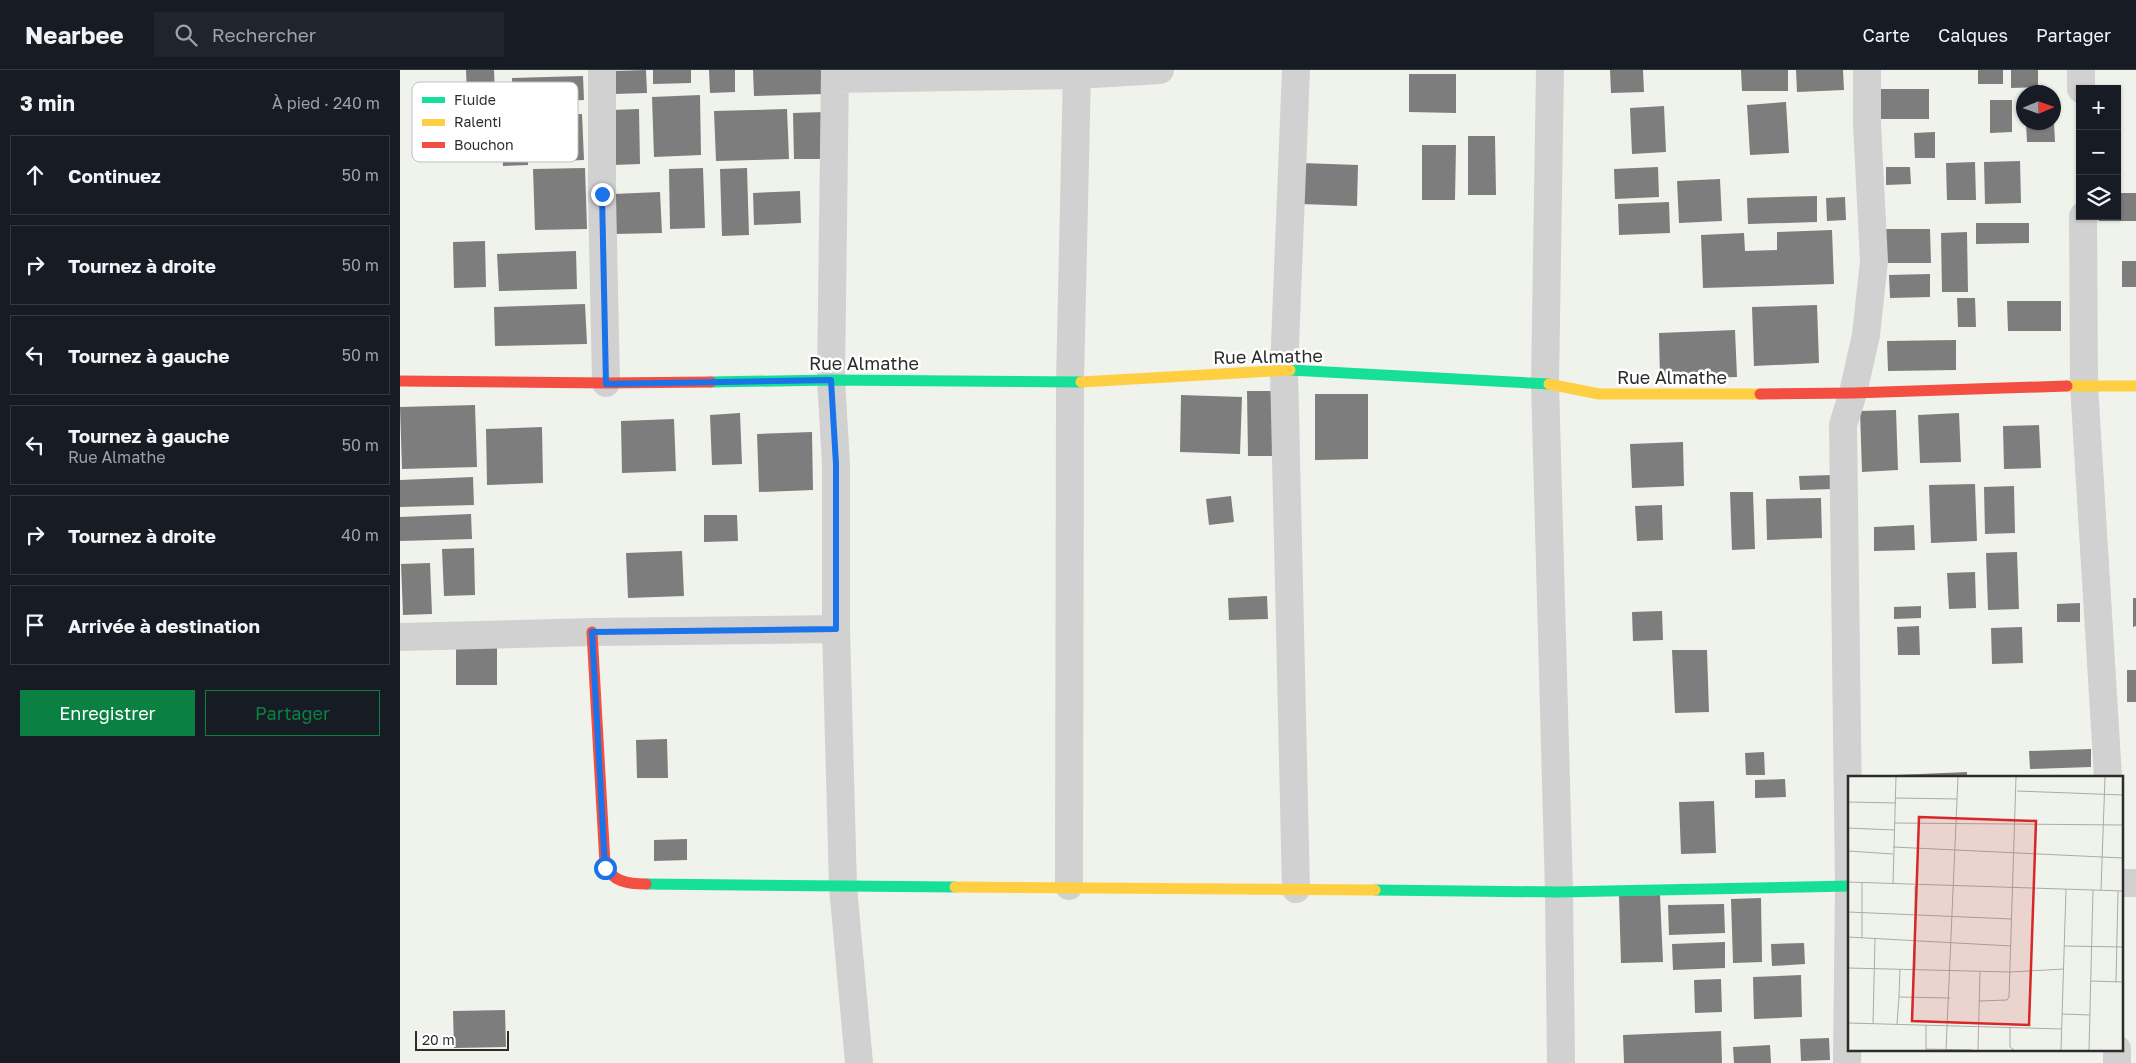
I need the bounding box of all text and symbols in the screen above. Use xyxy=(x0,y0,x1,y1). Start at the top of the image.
search box xyxy=(154,12,504,57)
text: Nearbee xyxy=(25,20,124,49)
icon: search xyxy=(172,21,200,49)
text: Rechercher xyxy=(212,23,316,46)
text: Carte xyxy=(1863,24,1910,46)
text: Calques xyxy=(1938,24,2008,46)
text: Partager xyxy=(2036,24,2111,46)
legend xyxy=(412,82,578,162)
north arrow xyxy=(2016,85,2061,130)
map controls xyxy=(2076,85,2121,220)
button: + xyxy=(2076,85,2121,130)
text: 3 min xyxy=(20,90,75,116)
text: Fluide xyxy=(454,91,496,108)
text: À pied · 240 m xyxy=(272,93,380,113)
text: Ralenti xyxy=(454,113,502,130)
button: − xyxy=(2076,130,2121,175)
text: Bouchon xyxy=(454,136,514,153)
icon: ahead xyxy=(21,161,49,189)
text: Continuez xyxy=(68,164,161,187)
text: 50 m xyxy=(342,165,379,185)
button: layers xyxy=(2076,175,2121,220)
route end xyxy=(591,183,614,206)
icon: right xyxy=(21,251,49,279)
text: Tournez à droite xyxy=(68,254,216,277)
text: 50 m xyxy=(342,255,379,275)
icon: left xyxy=(21,341,49,369)
text: Tournez à gauche xyxy=(68,344,229,367)
street label: Rue Almathe xyxy=(1213,344,1323,368)
text: 50 m xyxy=(342,345,379,365)
street label: Rue Almathe xyxy=(809,352,919,374)
street label: Rue Almathe xyxy=(1617,366,1727,388)
text: Tournez à gauche xyxy=(68,424,229,447)
icon: left xyxy=(21,431,49,459)
text: 50 m xyxy=(342,435,379,455)
text: Rue Almathe xyxy=(68,447,166,467)
icon: right xyxy=(21,521,49,549)
text: Tournez à droite xyxy=(68,524,216,547)
text: 40 m xyxy=(341,525,379,545)
icon: arrive xyxy=(21,611,49,639)
text: Arrivée à destination xyxy=(68,614,260,637)
button: Enregistrer xyxy=(20,690,195,736)
button: Partager xyxy=(205,690,380,736)
inset map xyxy=(1848,776,2124,1050)
route start xyxy=(594,857,617,880)
scale bar xyxy=(415,1028,509,1051)
text: 20 m xyxy=(422,1031,455,1048)

